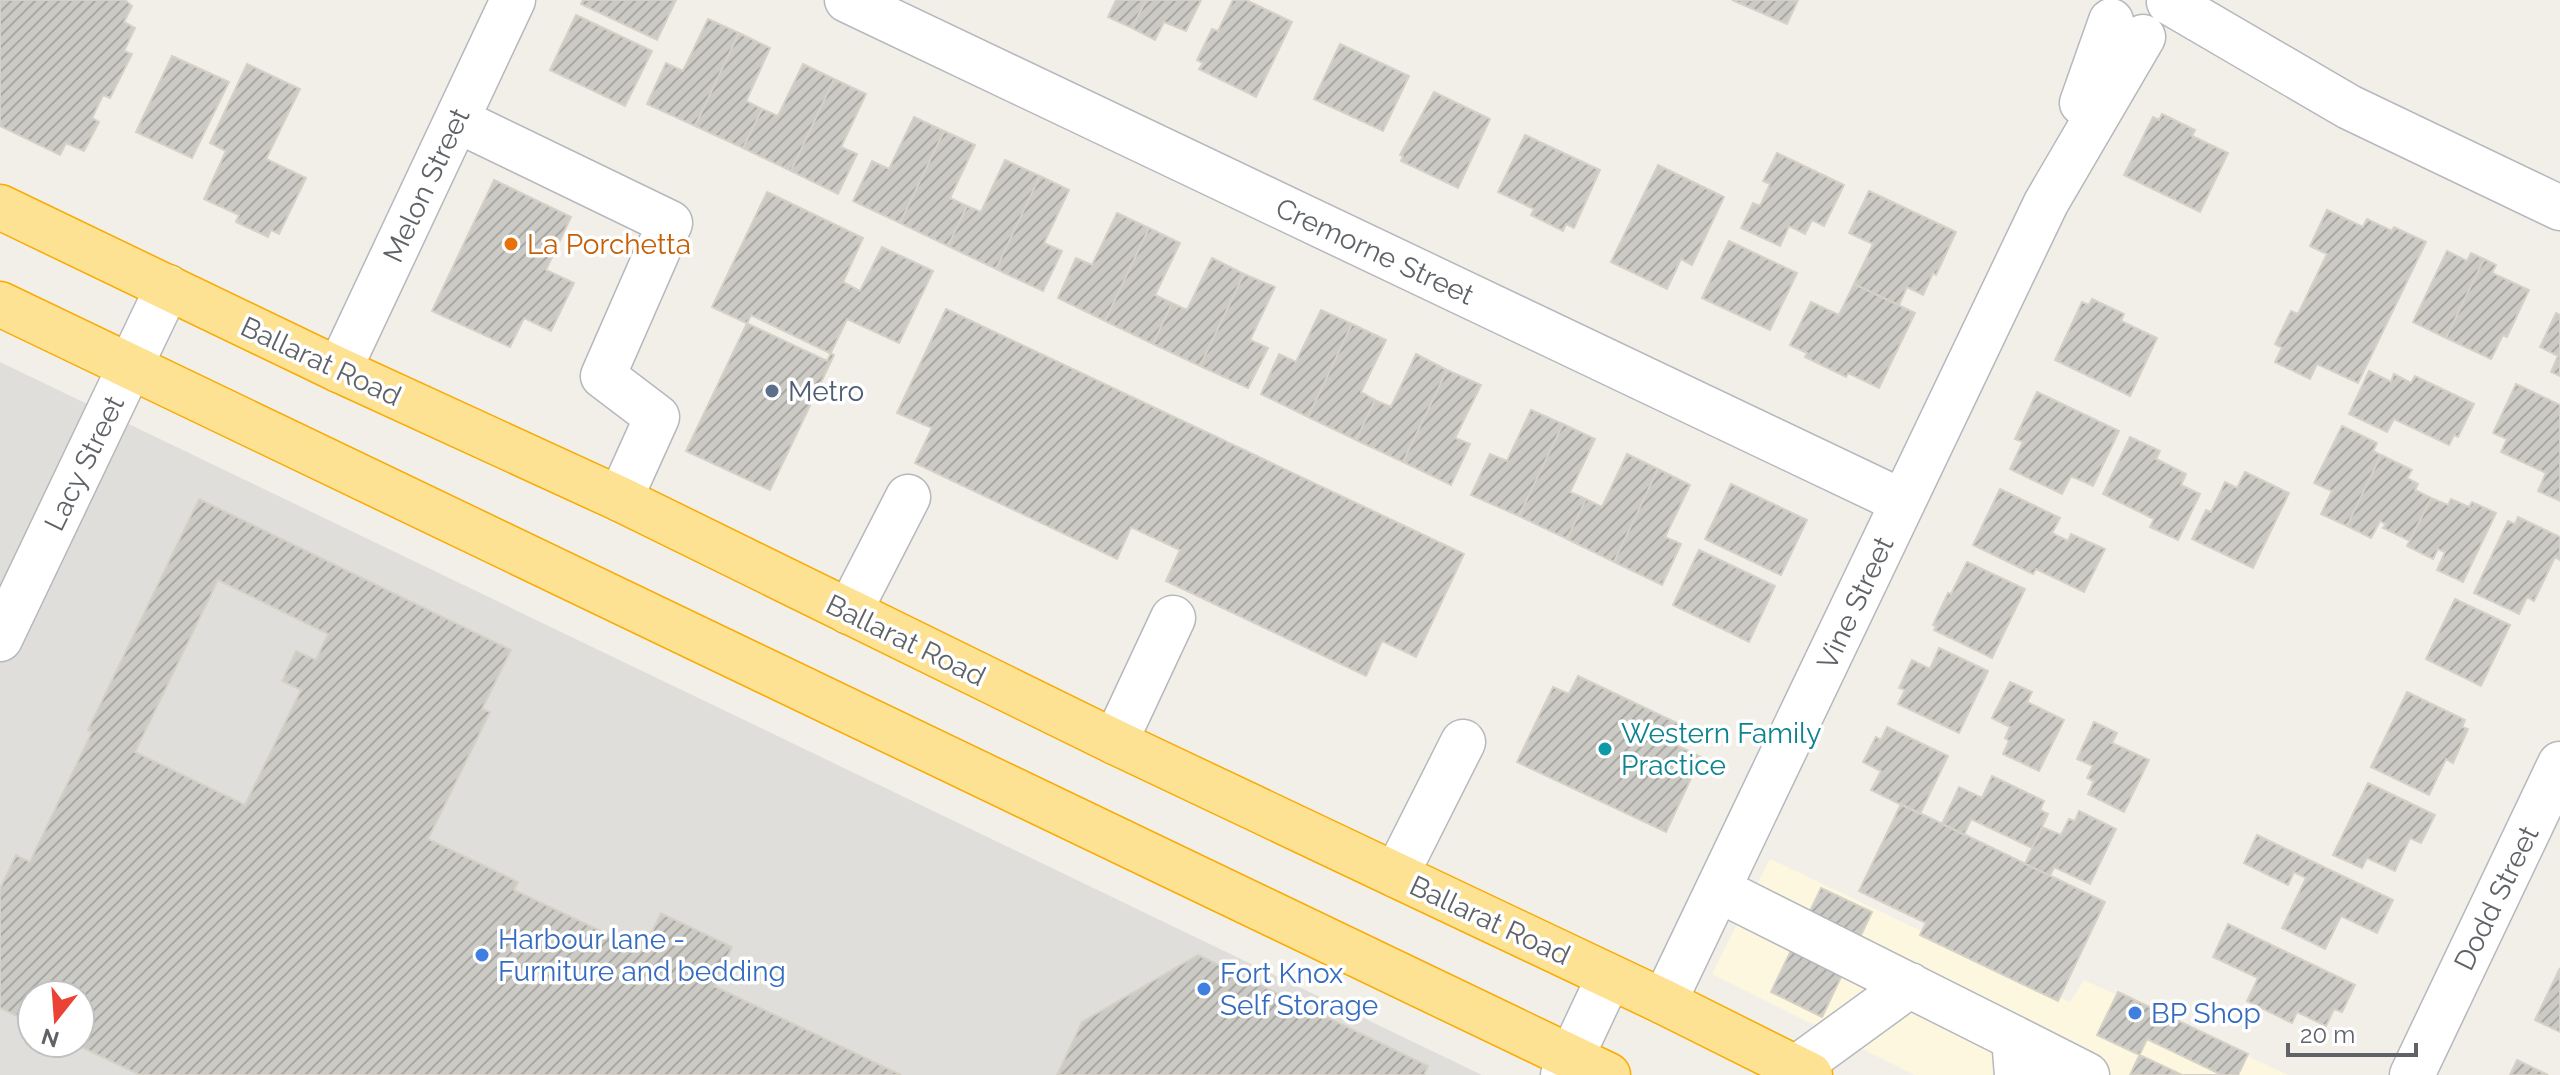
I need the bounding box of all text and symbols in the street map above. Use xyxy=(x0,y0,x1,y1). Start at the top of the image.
street label: Melon Street xyxy=(376,102,477,267)
street label: Cremorne Street xyxy=(1270,191,1480,312)
place label: La Porchetta xyxy=(527,228,691,261)
marker: La Porchetta xyxy=(502,235,520,253)
street label: Ballarat Road xyxy=(235,310,406,413)
place label: Metro xyxy=(788,375,864,408)
marker: Metro xyxy=(763,382,781,400)
street label: Lacy Street xyxy=(38,390,132,536)
street label: Vine Street xyxy=(1810,531,1901,675)
street label: Ballarat Road xyxy=(821,588,991,693)
place label: Western Family Practice xyxy=(1621,717,1821,782)
marker: Western Family Practice xyxy=(1596,740,1614,758)
street label: Dodd Street xyxy=(2447,820,2546,976)
street label: Ballarat Road xyxy=(1404,869,1575,972)
place label: Harbour lane - Furniture and bedding xyxy=(498,923,786,988)
marker: Harbour lane - Furniture and bedding xyxy=(473,946,491,964)
place label: Fort Knox Self Storage xyxy=(1220,957,1378,1022)
north arrow xyxy=(16,979,96,1059)
marker: Fort Knox Self Storage xyxy=(1195,980,1213,998)
place label: BP Shop xyxy=(2151,997,2261,1030)
marker: BP Shop xyxy=(2126,1004,2144,1022)
scale bar xyxy=(2288,1007,2416,1057)
text: 20 m xyxy=(2300,1020,2355,1049)
text: N xyxy=(38,1023,62,1053)

